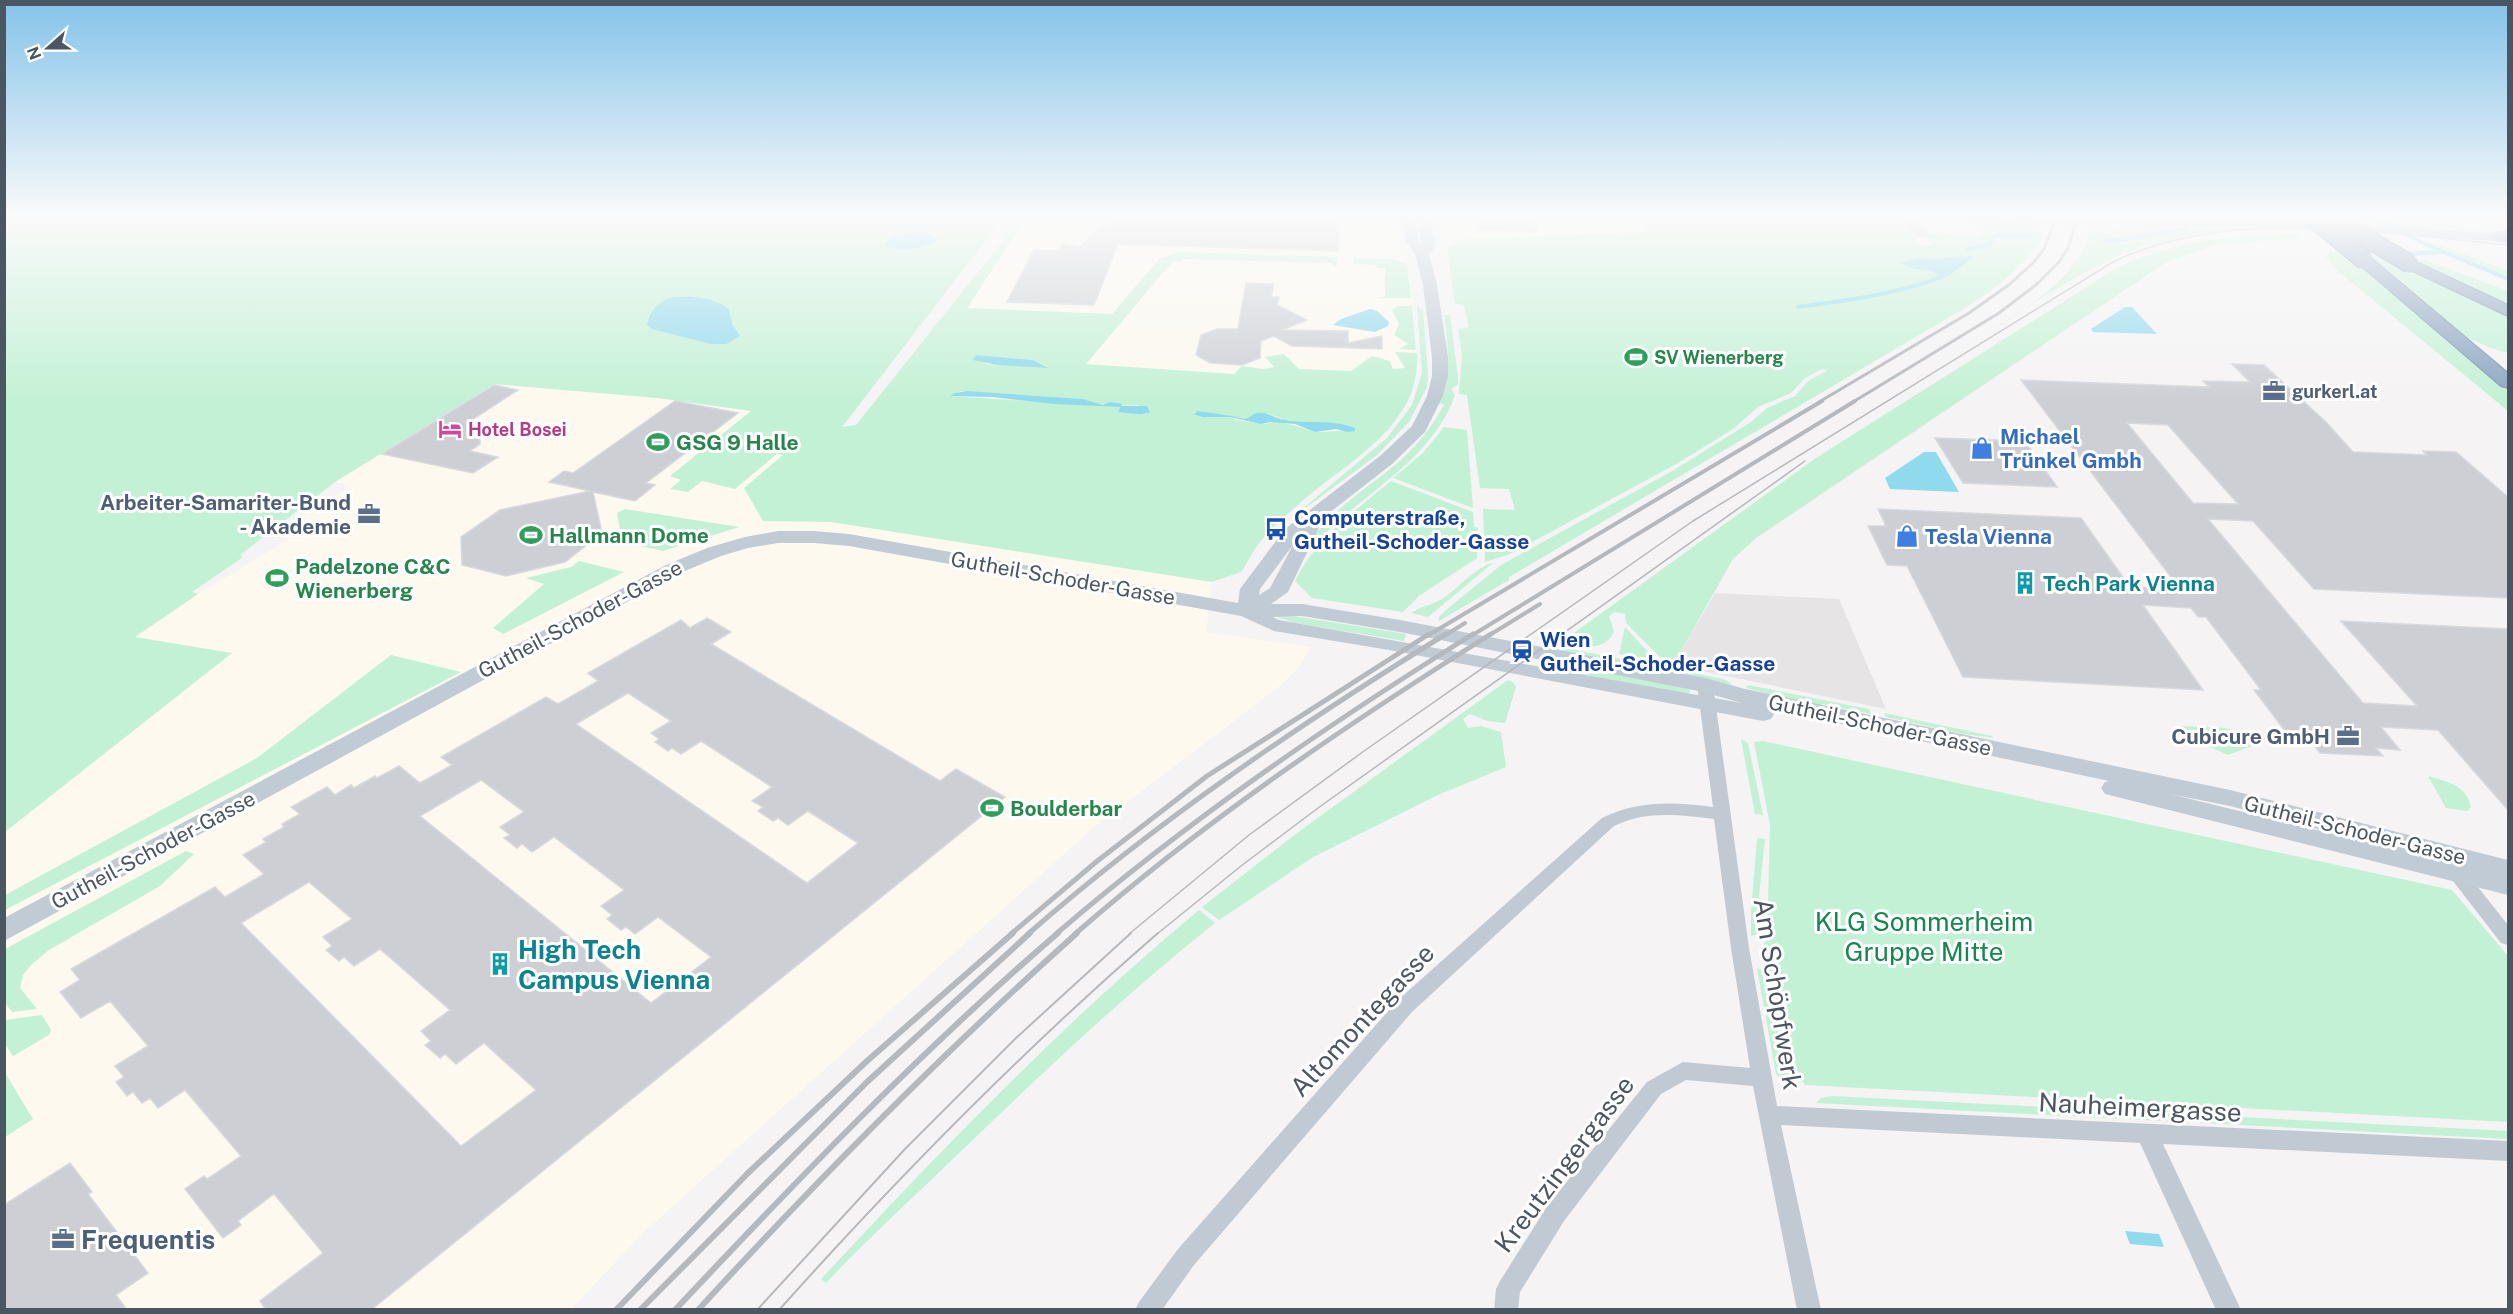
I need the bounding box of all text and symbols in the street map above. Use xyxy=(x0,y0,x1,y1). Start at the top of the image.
north arrow xyxy=(18,18,78,78)
text: N xyxy=(23,44,46,62)
sports icon: SV Wienerberg xyxy=(1623,344,1649,370)
place label: SV Wienerberg xyxy=(1654,347,1784,368)
office icon: gurkerl.at xyxy=(2261,378,2287,404)
place label: gurkerl.at xyxy=(2292,381,2377,402)
hotel icon: Hotel Bosei xyxy=(437,416,463,442)
place label: Hotel Bosei xyxy=(468,419,567,440)
place label: Michael Trünkel Gmbh xyxy=(2000,424,2142,473)
sports icon: GSG 9 Halle xyxy=(645,429,671,455)
place label: GSG 9 Halle xyxy=(676,430,799,455)
shop icon: Michael Trünkel Gmbh xyxy=(1969,435,1995,461)
place label: Arbeiter-Samariter-Bund - Akademie xyxy=(100,490,351,539)
office icon: Arbeiter-Samariter-Bund - Akademie xyxy=(356,501,382,527)
place label: Computerstraße, Gutheil-Schoder-Gasse xyxy=(1294,505,1529,554)
bus stop icon: Computerstraße, Gutheil-Schoder-Gasse xyxy=(1263,516,1289,542)
sports icon: Hallmann Dome xyxy=(518,522,544,548)
place label: Hallmann Dome xyxy=(549,523,709,548)
shop icon: Tesla Vienna xyxy=(1894,523,1920,549)
place label: Tesla Vienna xyxy=(1925,524,2052,549)
street label: Gutheil-Schoder-Gasse xyxy=(949,546,1177,610)
place label: Padelzone C&C Wienerberg xyxy=(295,554,450,603)
street label: Gutheil-Schoder-Gasse xyxy=(474,555,686,683)
sports icon: Padelzone C&C Wienerberg xyxy=(264,565,290,591)
building icon: Tech Park Vienna xyxy=(2012,570,2038,596)
place label: Tech Park Vienna xyxy=(2043,571,2215,596)
place label: Wien Gutheil-Schoder-Gasse xyxy=(1540,627,1775,676)
station icon: Wien Gutheil-Schoder-Gasse xyxy=(1509,638,1535,664)
street label: Gutheil-Schoder-Gasse xyxy=(1766,689,1994,761)
office icon: Cubicure GmbH xyxy=(2335,723,2361,749)
place label: Cubicure GmbH xyxy=(2171,724,2330,749)
street label: Gutheil-Schoder-Gasse xyxy=(47,786,259,914)
street label: Gutheil-Schoder-Gasse xyxy=(2242,790,2468,870)
sports icon: Boulderbar xyxy=(979,795,1005,821)
place label: Boulderbar xyxy=(1010,796,1123,821)
street label: Am Schöpfwerk xyxy=(1748,896,1808,1092)
park label: KLG Sommerheim Gruppe Mitte xyxy=(1815,906,2033,967)
place label: High Tech Campus Vienna xyxy=(518,934,710,995)
street label: Altomontegasse xyxy=(1284,937,1440,1103)
building icon: High Tech Campus Vienna xyxy=(487,951,513,977)
street label: Kreutzingergasse xyxy=(1488,1070,1640,1258)
street label: Nauheimergasse xyxy=(2038,1086,2242,1128)
place label: Frequentis xyxy=(81,1224,215,1255)
office icon: Frequentis xyxy=(50,1226,76,1252)

